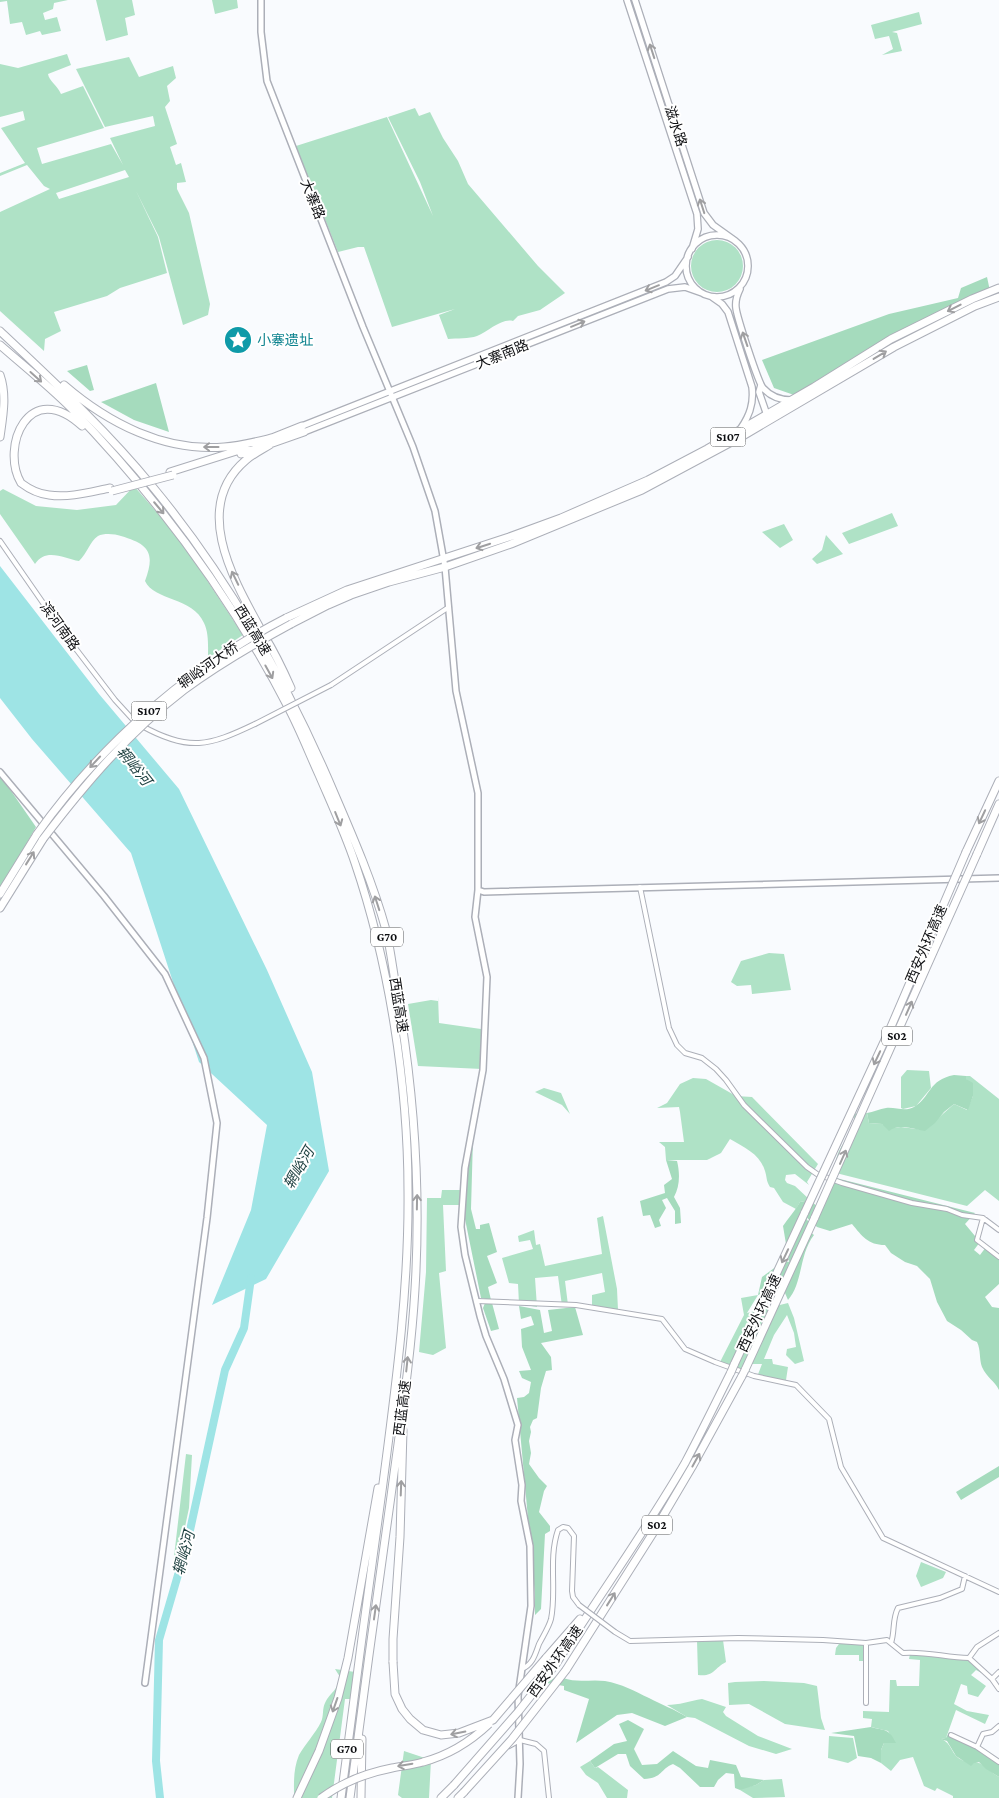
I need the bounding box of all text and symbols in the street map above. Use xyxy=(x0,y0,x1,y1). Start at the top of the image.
one-way arrow xyxy=(646,43,656,59)
street label: 滋水路 xyxy=(662,104,690,148)
street label: 大寨路 xyxy=(298,177,328,221)
one-way arrow xyxy=(696,198,706,214)
one-way arrow xyxy=(645,284,660,293)
one-way arrow xyxy=(947,303,962,313)
one-way arrow xyxy=(570,319,585,328)
place icon: 小寨遗址 xyxy=(223,325,253,355)
one-way arrow xyxy=(740,331,749,347)
place label: 小寨遗址 xyxy=(257,332,313,348)
street label: 大寨南路 xyxy=(473,336,531,372)
one-way arrow xyxy=(873,350,888,360)
one-way arrow xyxy=(30,371,43,383)
road number: S107 xyxy=(710,428,746,447)
one-way arrow xyxy=(203,442,220,452)
one-way arrow xyxy=(154,502,165,515)
one-way arrow xyxy=(475,542,491,551)
one-way arrow xyxy=(230,571,239,586)
street label: 滨河南路 xyxy=(37,599,83,653)
street label: 西蓝高速 xyxy=(232,602,274,658)
street label: 辋峪河大桥 xyxy=(175,638,241,692)
one-way arrow xyxy=(265,664,274,679)
road number: S107 xyxy=(132,701,166,720)
water label: 辋峪河 xyxy=(114,743,156,791)
one-way arrow xyxy=(89,756,101,769)
one-way arrow xyxy=(977,809,987,824)
one-way arrow xyxy=(333,811,343,826)
one-way arrow xyxy=(25,851,36,865)
one-way arrow xyxy=(372,896,381,912)
street label: 西安外环高速 xyxy=(902,902,950,986)
road number: G70 xyxy=(371,928,403,946)
street label: 西蓝高速 xyxy=(387,976,411,1034)
one-way arrow xyxy=(905,1001,915,1016)
road number: S02 xyxy=(882,1026,912,1046)
one-way arrow xyxy=(871,1050,881,1065)
water label: 辋峪河 xyxy=(281,1142,319,1191)
one-way arrow xyxy=(838,1149,848,1164)
one-way arrow xyxy=(412,1194,422,1210)
one-way arrow xyxy=(780,1248,789,1263)
street label: 西安外环高速 xyxy=(734,1272,784,1354)
one-way arrow xyxy=(402,1356,412,1372)
street label: 西蓝高速 xyxy=(391,1379,413,1437)
one-way arrow xyxy=(691,1453,701,1468)
one-way arrow xyxy=(396,1480,406,1496)
road number: S02 xyxy=(642,1516,672,1534)
water label: 辋峪河 xyxy=(170,1526,198,1577)
one-way arrow xyxy=(606,1592,616,1606)
one-way arrow xyxy=(370,1604,380,1620)
street label: 西安外环高速 xyxy=(524,1622,586,1700)
one-way arrow xyxy=(330,1697,340,1713)
one-way arrow xyxy=(451,1728,467,1738)
road number: G70 xyxy=(331,1740,363,1758)
one-way arrow xyxy=(397,1761,413,1771)

